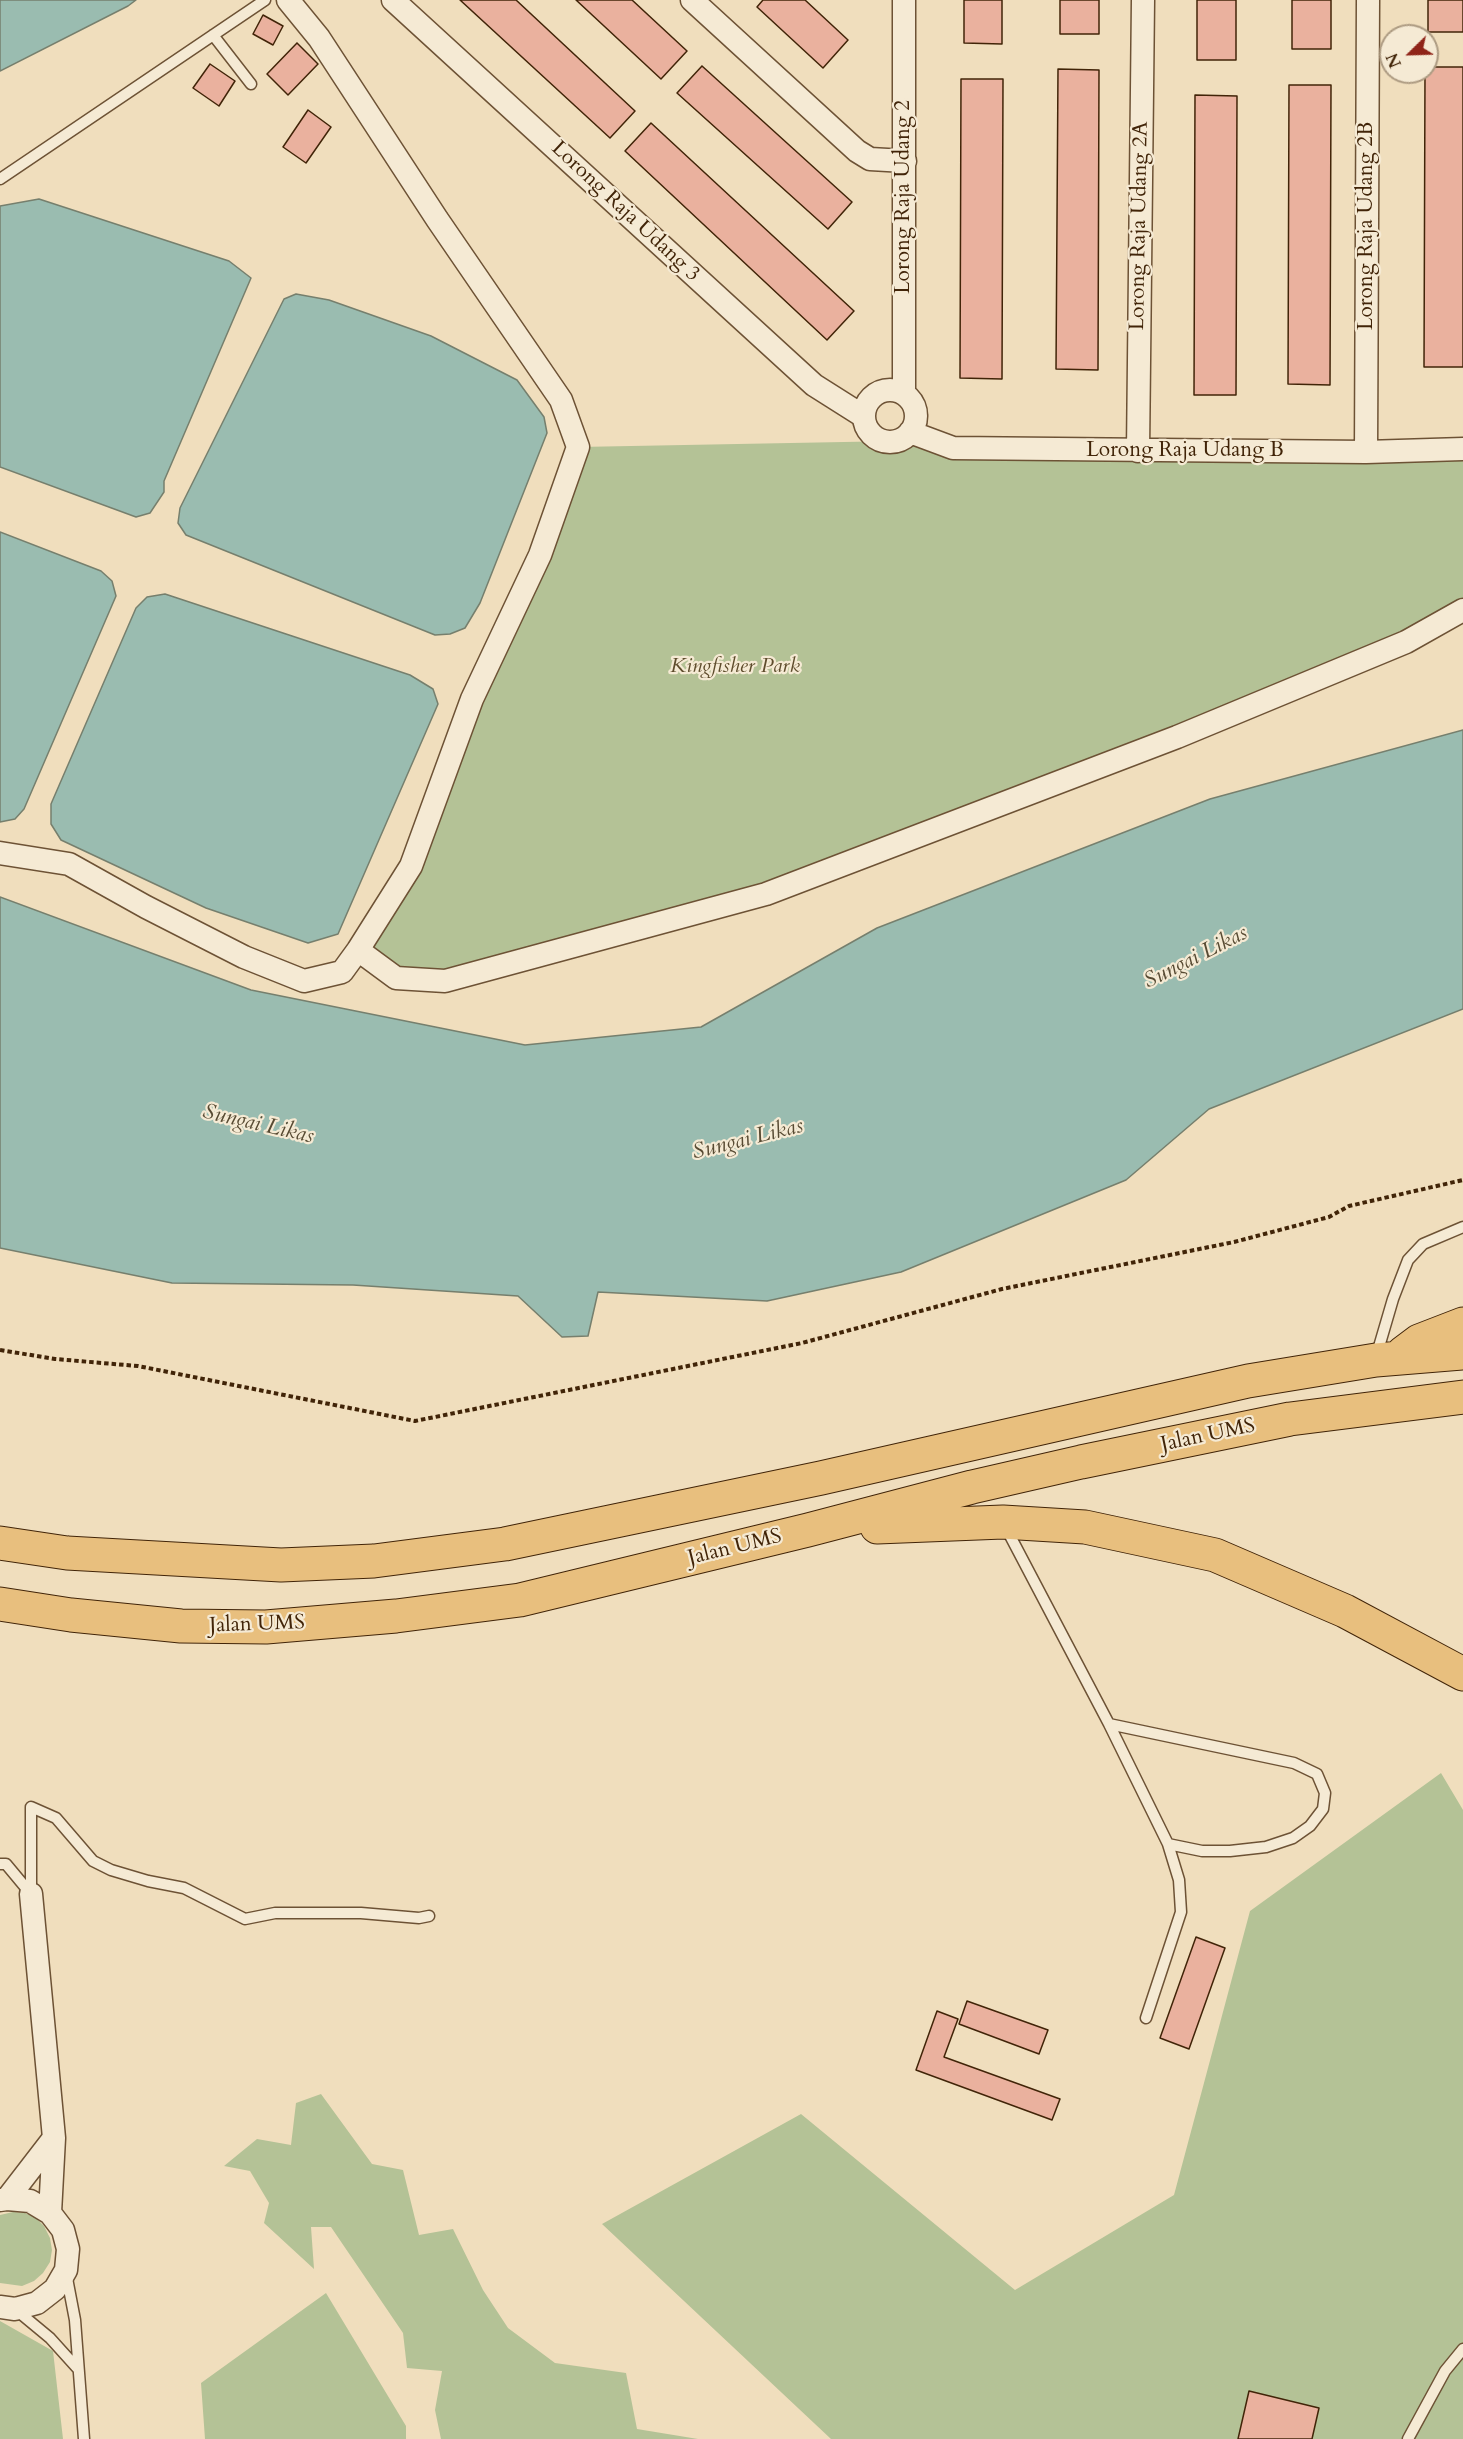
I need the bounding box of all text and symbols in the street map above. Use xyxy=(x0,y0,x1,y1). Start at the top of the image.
north arrow xyxy=(1379,24,1439,84)
text: N xyxy=(1381,50,1407,71)
street label: Lorong Raja Udang 2 xyxy=(891,100,917,294)
street label: Lorong Raja Udang 2A xyxy=(1126,121,1154,331)
street label: Lorong Raja Udang 2B xyxy=(1354,122,1380,330)
street label: Lorong Raja Udang 3 xyxy=(545,137,705,287)
street label: Lorong Raja Udang B xyxy=(1086,438,1284,464)
park label: Kingfisher Park xyxy=(670,654,800,680)
water label: Sungai Likas xyxy=(1140,921,1252,995)
water label: Sungai Likas xyxy=(200,1099,316,1151)
water label: Sungai Likas xyxy=(690,1114,806,1166)
street label: Jalan UMS xyxy=(1159,1414,1257,1458)
street label: Jalan UMS xyxy=(686,1524,784,1572)
street label: Jalan UMS xyxy=(209,1611,305,1639)

